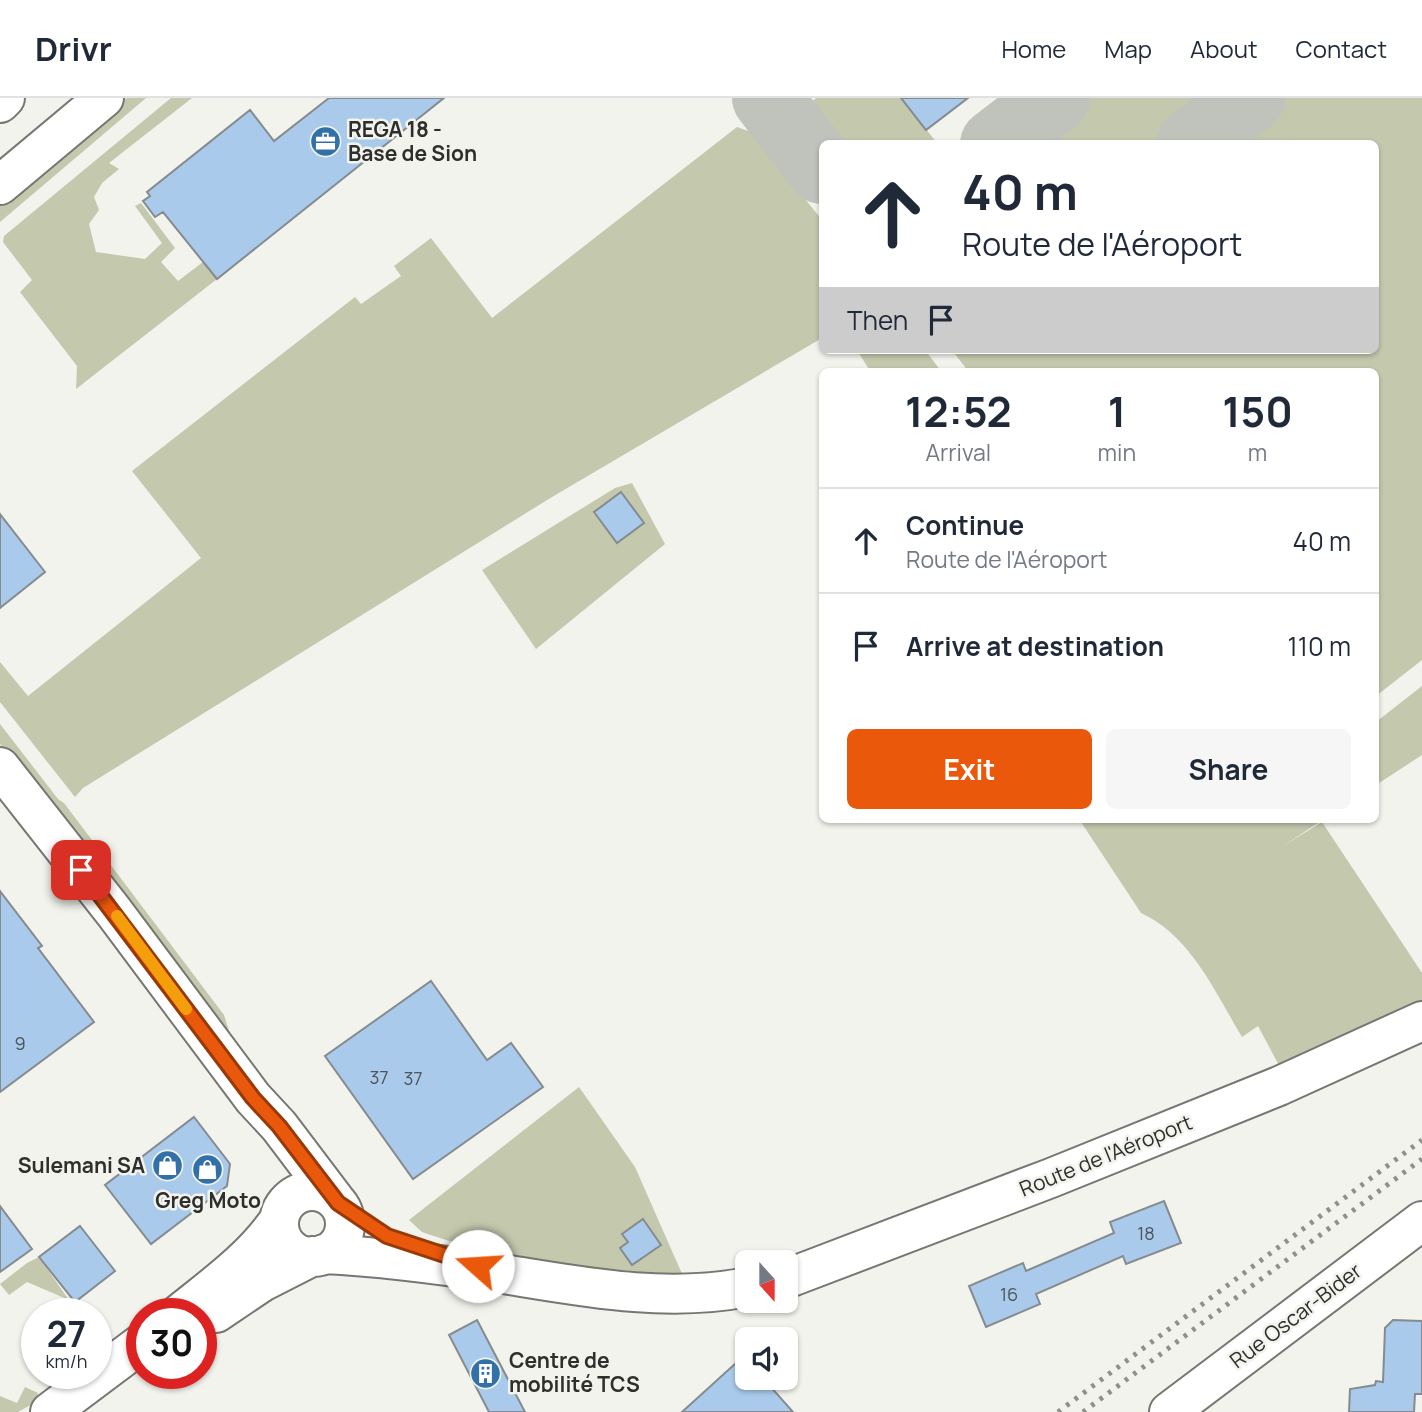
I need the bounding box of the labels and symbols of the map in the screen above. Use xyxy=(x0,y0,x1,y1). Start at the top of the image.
place label: REGA 18 - Base de Sion xyxy=(348,115,477,167)
office icon: REGA 18 - Base de Sion xyxy=(308,125,342,159)
pin xyxy=(51,840,111,900)
house number: 9 xyxy=(14,1031,26,1055)
house number: 37 xyxy=(370,1065,389,1089)
house number: 37 xyxy=(404,1066,423,1090)
street label: Route de l'Aéroport xyxy=(1015,1108,1196,1203)
shop icon: Sulemani SA xyxy=(151,1149,185,1183)
place label: Sulemani SA xyxy=(18,1151,145,1179)
shop icon: Greg Moto xyxy=(191,1152,225,1186)
place label: Greg Moto xyxy=(155,1186,261,1214)
house number: 18 xyxy=(1137,1221,1155,1245)
position arrow xyxy=(441,1229,515,1303)
north arrow xyxy=(735,1250,798,1312)
street label: Rue Oscar-Bider xyxy=(1224,1256,1367,1374)
house number: 16 xyxy=(1000,1282,1018,1306)
speed limit sign: 30 xyxy=(126,1298,217,1389)
place label: Centre de mobilité TCS xyxy=(509,1346,640,1398)
building icon: Centre de mobilité TCS xyxy=(469,1356,503,1390)

